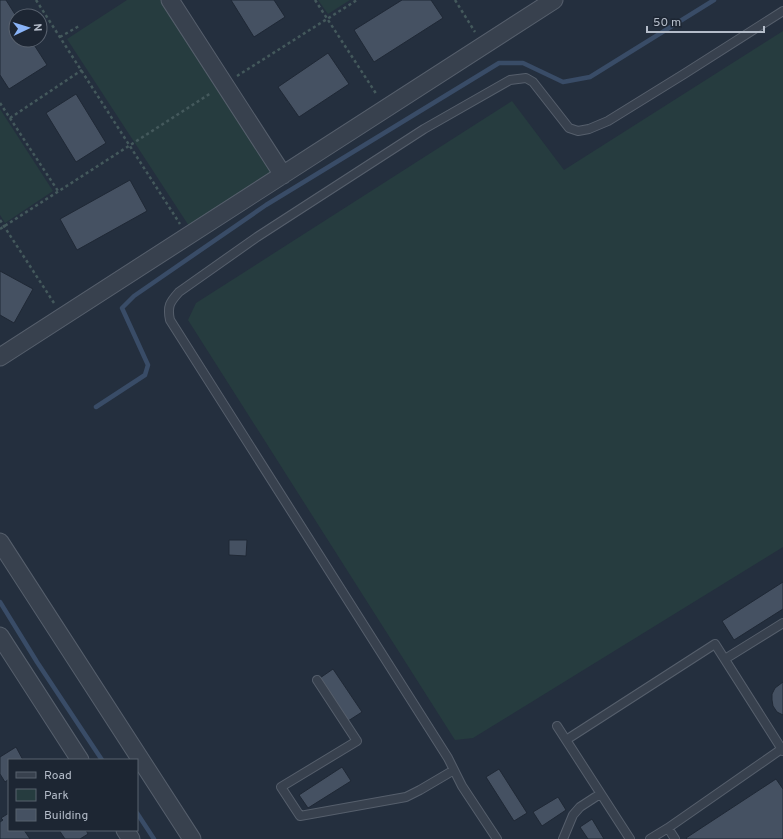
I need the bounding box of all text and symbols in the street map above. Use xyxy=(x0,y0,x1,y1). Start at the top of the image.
north arrow xyxy=(8,8,48,48)
scale bar xyxy=(647,8,764,34)
text: 50 m xyxy=(653,15,681,31)
text: N xyxy=(30,23,44,32)
legend xyxy=(8,759,138,831)
text: Road xyxy=(44,768,72,784)
text: Park xyxy=(44,788,69,804)
text: Building xyxy=(44,808,88,824)

